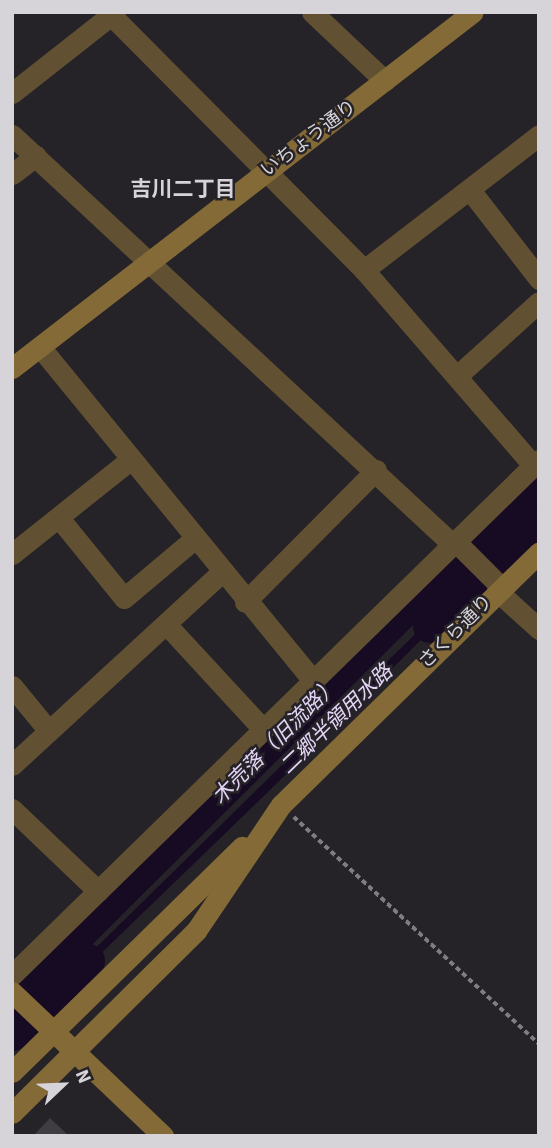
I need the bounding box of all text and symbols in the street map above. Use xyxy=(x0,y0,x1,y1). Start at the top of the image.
street label: いちょう通り xyxy=(257,96,361,182)
district label: 吉川二丁目 xyxy=(131,176,235,202)
street label: さくら通り xyxy=(414,590,498,674)
water label: 二郷半領用水路 xyxy=(274,659,398,779)
water label: 木売落（旧流路） xyxy=(207,673,343,809)
north arrow xyxy=(28,1050,98,1120)
text: N xyxy=(68,1065,98,1088)

